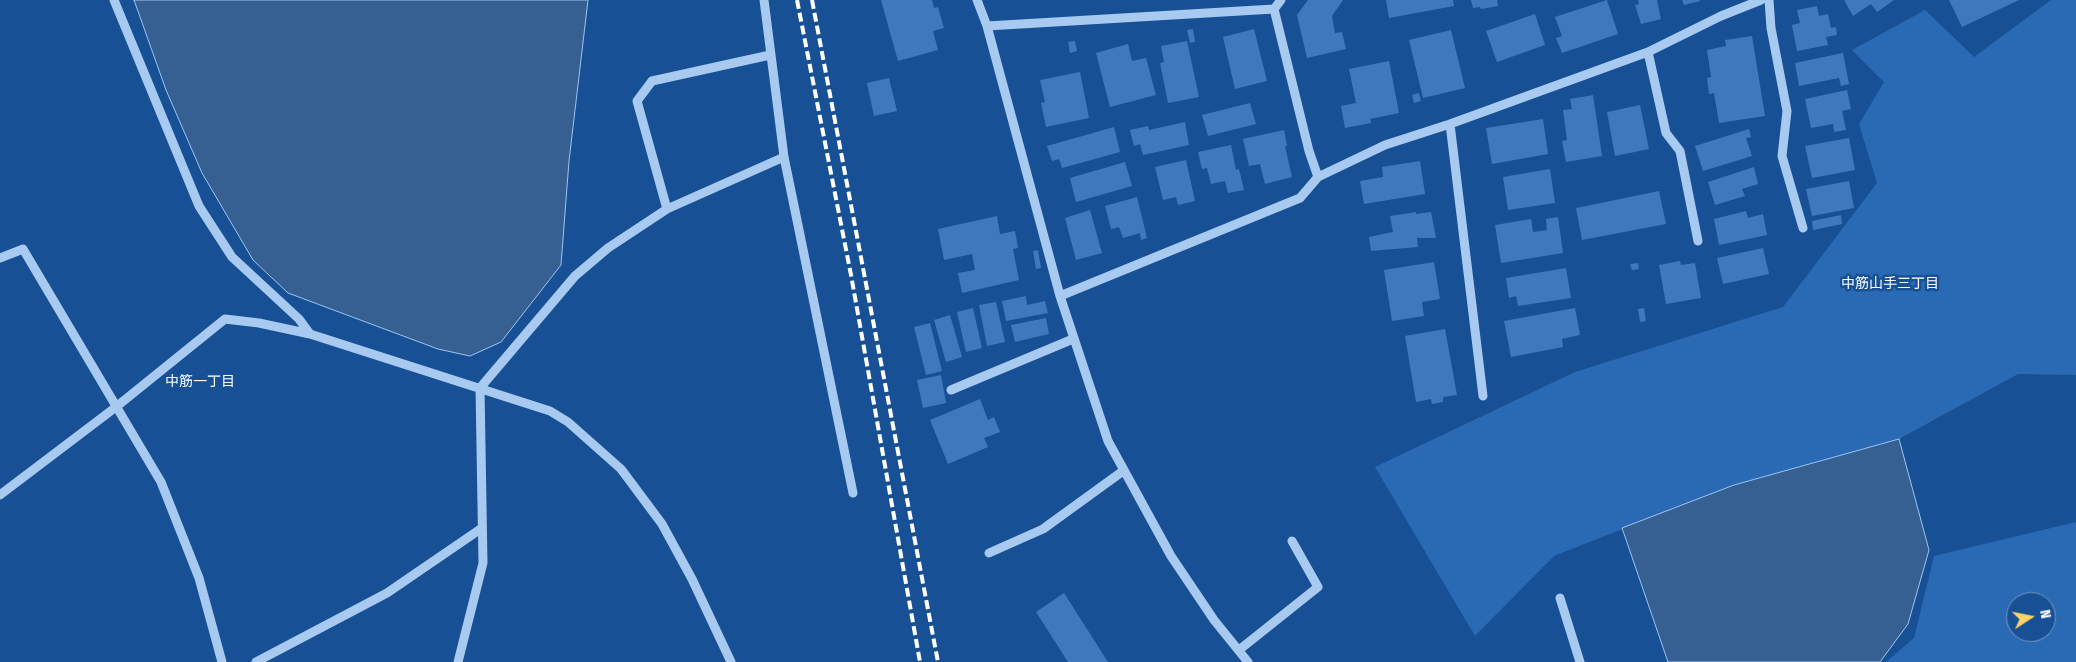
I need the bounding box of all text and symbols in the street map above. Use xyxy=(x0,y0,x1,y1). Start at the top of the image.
district label: 中筋山手三丁目 xyxy=(1841,276,1939,292)
district label: 中筋一丁目 xyxy=(165,374,235,390)
north arrow xyxy=(2006,592,2056,642)
text: N xyxy=(2036,608,2054,620)

